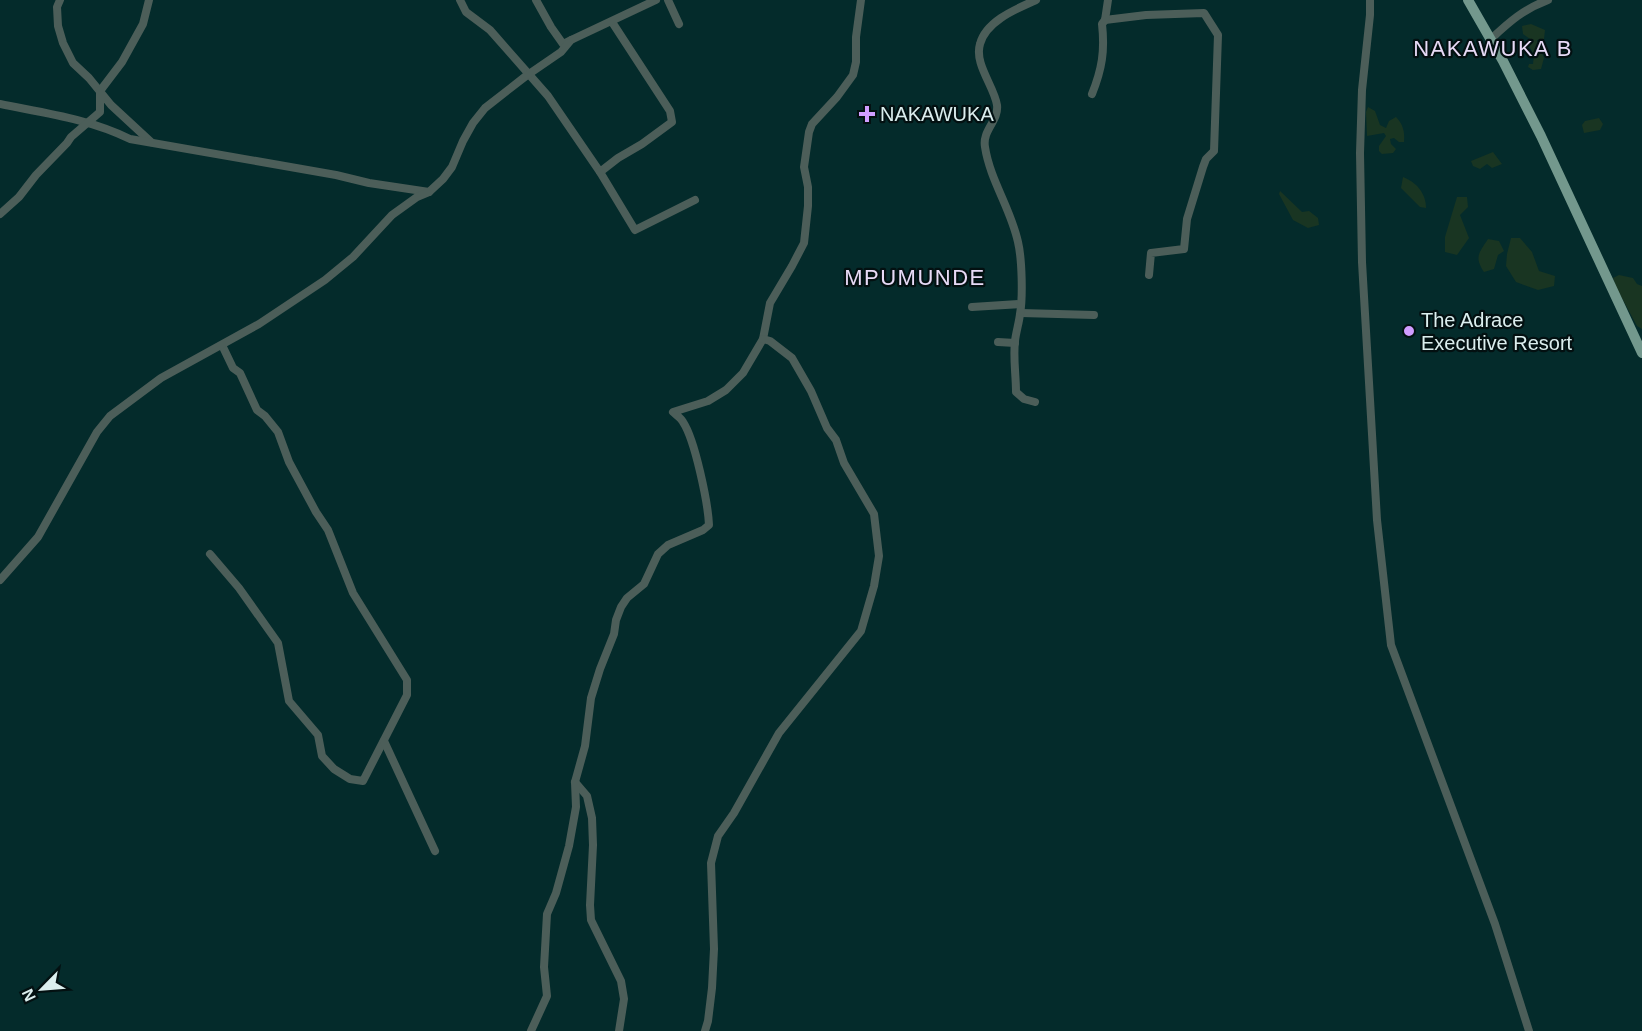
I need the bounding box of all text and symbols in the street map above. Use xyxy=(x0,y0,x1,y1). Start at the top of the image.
district label: NAKAWUKA B xyxy=(1413,36,1573,61)
place label: NAKAWUKA xyxy=(880,103,994,125)
marker: NAKAWUKA xyxy=(858,105,876,123)
district label: MPUMUNDE xyxy=(844,265,986,290)
place label: The Adrace Executive Resort xyxy=(1421,309,1573,354)
marker: The Adrace Executive Resort xyxy=(1402,324,1416,338)
north arrow xyxy=(12,959,72,1019)
text: N xyxy=(19,986,39,1004)

